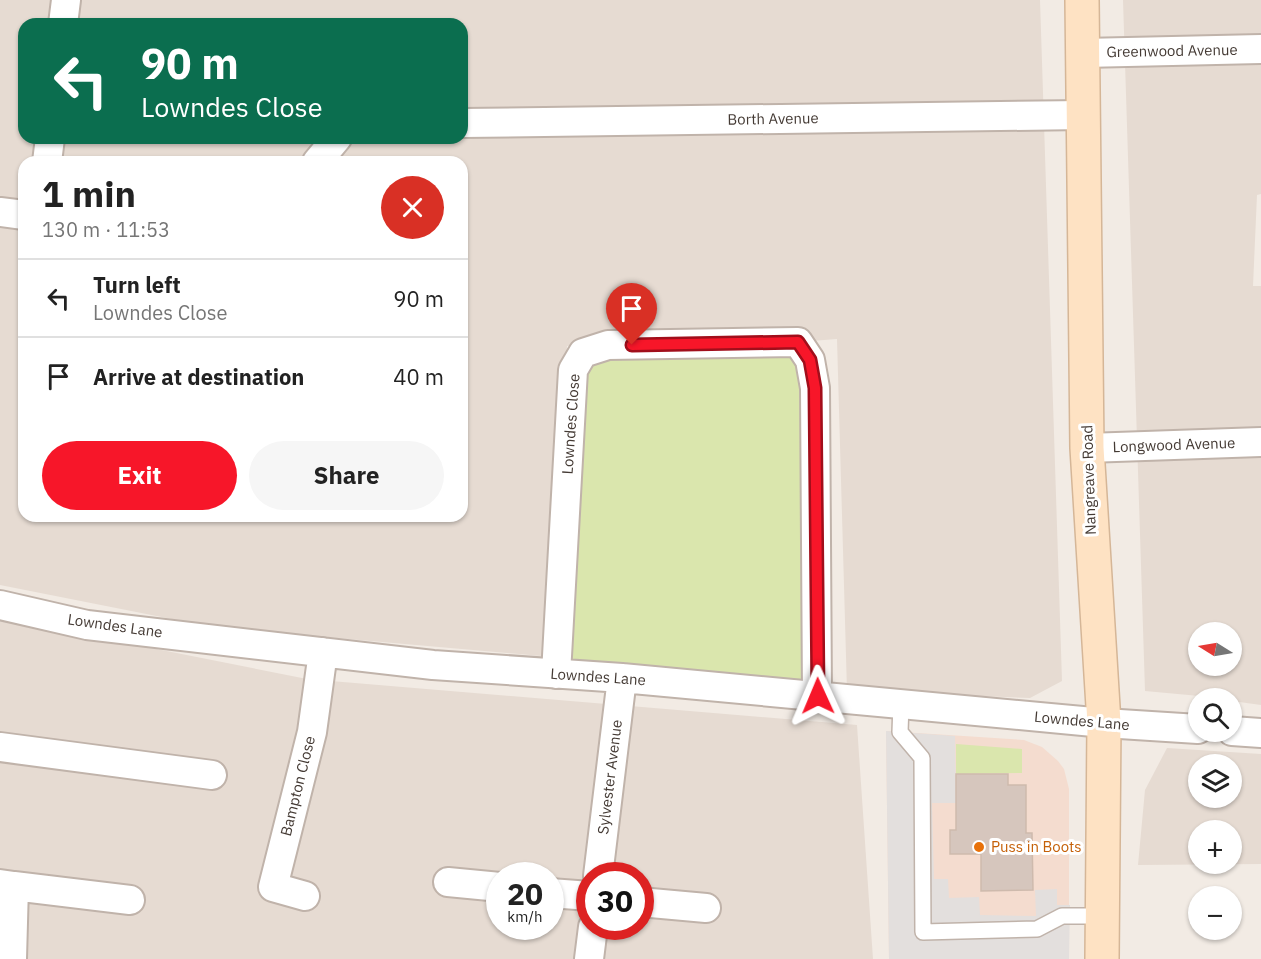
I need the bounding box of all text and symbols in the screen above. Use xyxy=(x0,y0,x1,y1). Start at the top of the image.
text: 90 m xyxy=(141,36,239,91)
street label: Greenwood Avenue xyxy=(1106,40,1238,61)
icon: left xyxy=(42,42,120,120)
text: Lowndes Close xyxy=(141,89,323,124)
street label: Borth Avenue xyxy=(727,108,819,129)
text: 1 min xyxy=(42,170,136,217)
button: close xyxy=(381,176,444,239)
text: 130 m · 11:53 xyxy=(42,216,170,243)
text: Turn left xyxy=(93,270,181,299)
icon: left xyxy=(42,282,75,315)
pin xyxy=(606,283,657,345)
text: 90 m xyxy=(393,284,444,313)
icon: arrive xyxy=(615,292,648,325)
text: Lowndes Close xyxy=(93,299,227,326)
icon: arrive xyxy=(42,360,75,393)
text: Arrive at destination xyxy=(93,362,304,391)
text: 40 m xyxy=(393,362,444,391)
street label: Lowndes Close xyxy=(558,373,583,475)
street label: Nangreave Road xyxy=(1077,425,1100,535)
street label: Longwood Avenue xyxy=(1112,433,1236,456)
button: Exit xyxy=(42,441,237,510)
button: Share xyxy=(249,441,444,510)
street label: Lowndes Lane xyxy=(66,609,164,642)
north arrow xyxy=(1188,622,1242,676)
map controls xyxy=(1188,622,1242,940)
street label: Lowndes Lane xyxy=(550,664,646,689)
position arrow xyxy=(786,664,850,728)
button: search xyxy=(1188,688,1242,742)
street label: Lowndes Lane xyxy=(1034,707,1131,734)
street label: Sylvester Avenue xyxy=(593,719,626,835)
street label: Bampton Close xyxy=(276,734,319,838)
button: layers xyxy=(1188,754,1242,808)
button: + xyxy=(1188,820,1242,874)
place label: Puss in Boots xyxy=(991,837,1082,856)
marker: Puss in Boots xyxy=(972,840,986,854)
speed limit sign: 30 xyxy=(576,862,654,940)
text: 20 xyxy=(507,874,543,913)
button: − xyxy=(1188,886,1242,940)
text: km/h xyxy=(507,907,543,926)

